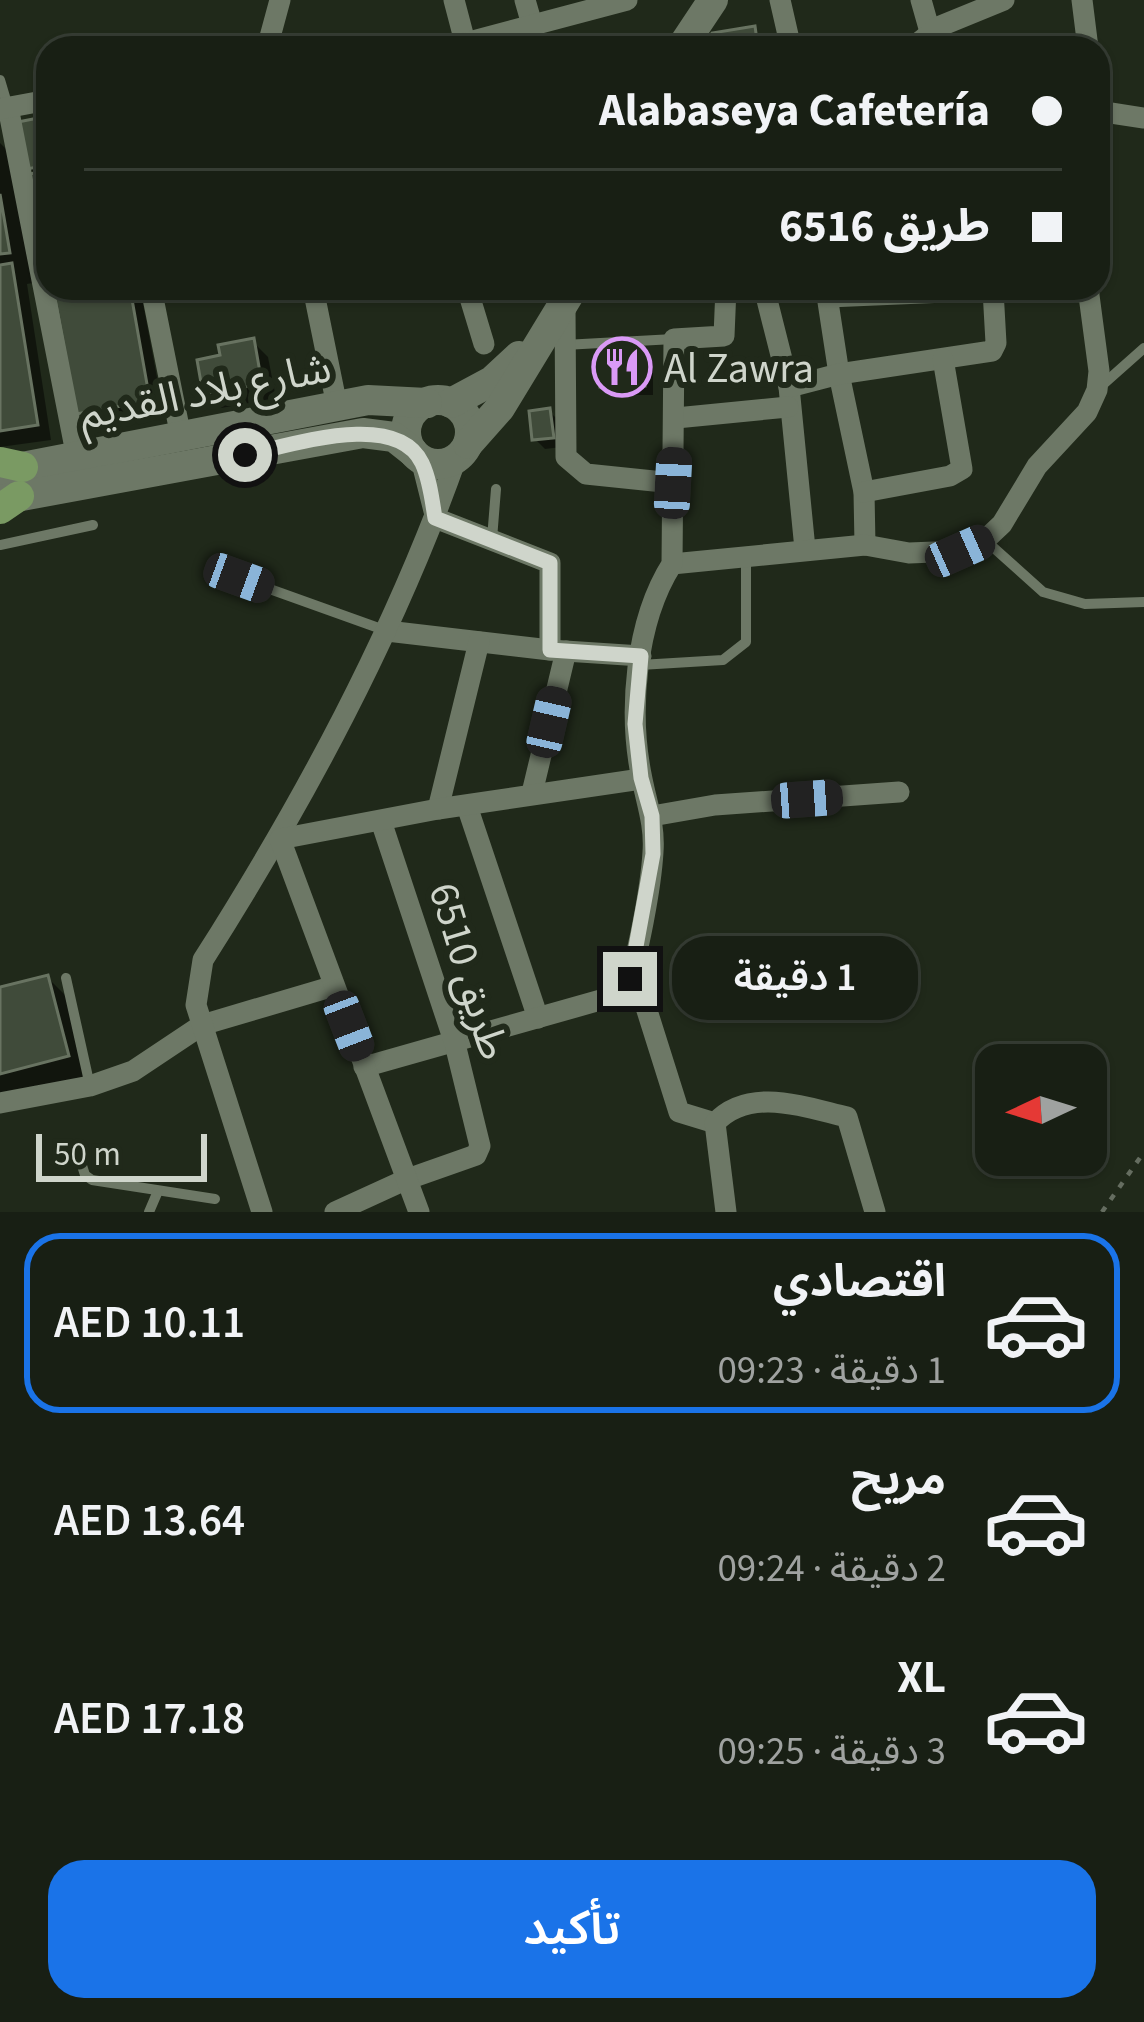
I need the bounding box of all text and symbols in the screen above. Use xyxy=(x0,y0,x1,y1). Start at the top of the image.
text: Alabaseya Cafetería xyxy=(599,79,990,143)
text: طريق 6516 xyxy=(779,195,990,259)
restaurant icon: Al Zawra xyxy=(591,336,653,398)
street label: شارع بلاد القديم xyxy=(74,338,336,446)
place label: Al Zawra xyxy=(664,339,814,399)
route start xyxy=(218,428,272,482)
car xyxy=(653,446,693,520)
car xyxy=(920,520,1000,582)
car xyxy=(199,549,279,607)
car xyxy=(523,683,575,761)
car xyxy=(770,779,844,819)
street label: طريق 6510 xyxy=(413,876,523,1067)
callout: 1 دقيقة xyxy=(672,937,918,1021)
text: 1 دقيقة xyxy=(734,950,856,1006)
route end xyxy=(603,952,657,1006)
car xyxy=(319,986,379,1066)
north arrow xyxy=(975,1044,1107,1176)
map controls xyxy=(975,1044,1107,1176)
scale bar xyxy=(36,1128,207,1181)
text: 50 m xyxy=(54,1131,121,1178)
text: اقتصادي xyxy=(773,1250,946,1314)
icon: car xyxy=(982,1269,1090,1377)
text: AED 10.11 xyxy=(54,1291,245,1355)
text: 1 دقيقة · 09:23 xyxy=(717,1343,946,1399)
text: مريح xyxy=(851,1448,946,1512)
icon: car xyxy=(982,1467,1090,1575)
text: AED 13.64 xyxy=(54,1489,245,1553)
text: 2 دقيقة · 09:24 xyxy=(717,1541,946,1597)
text: XL xyxy=(897,1646,946,1710)
icon: car xyxy=(982,1665,1090,1773)
text: AED 17.18 xyxy=(54,1687,245,1751)
text: 3 دقيقة · 09:25 xyxy=(717,1724,946,1780)
button: تأكيد xyxy=(48,1860,1096,1998)

